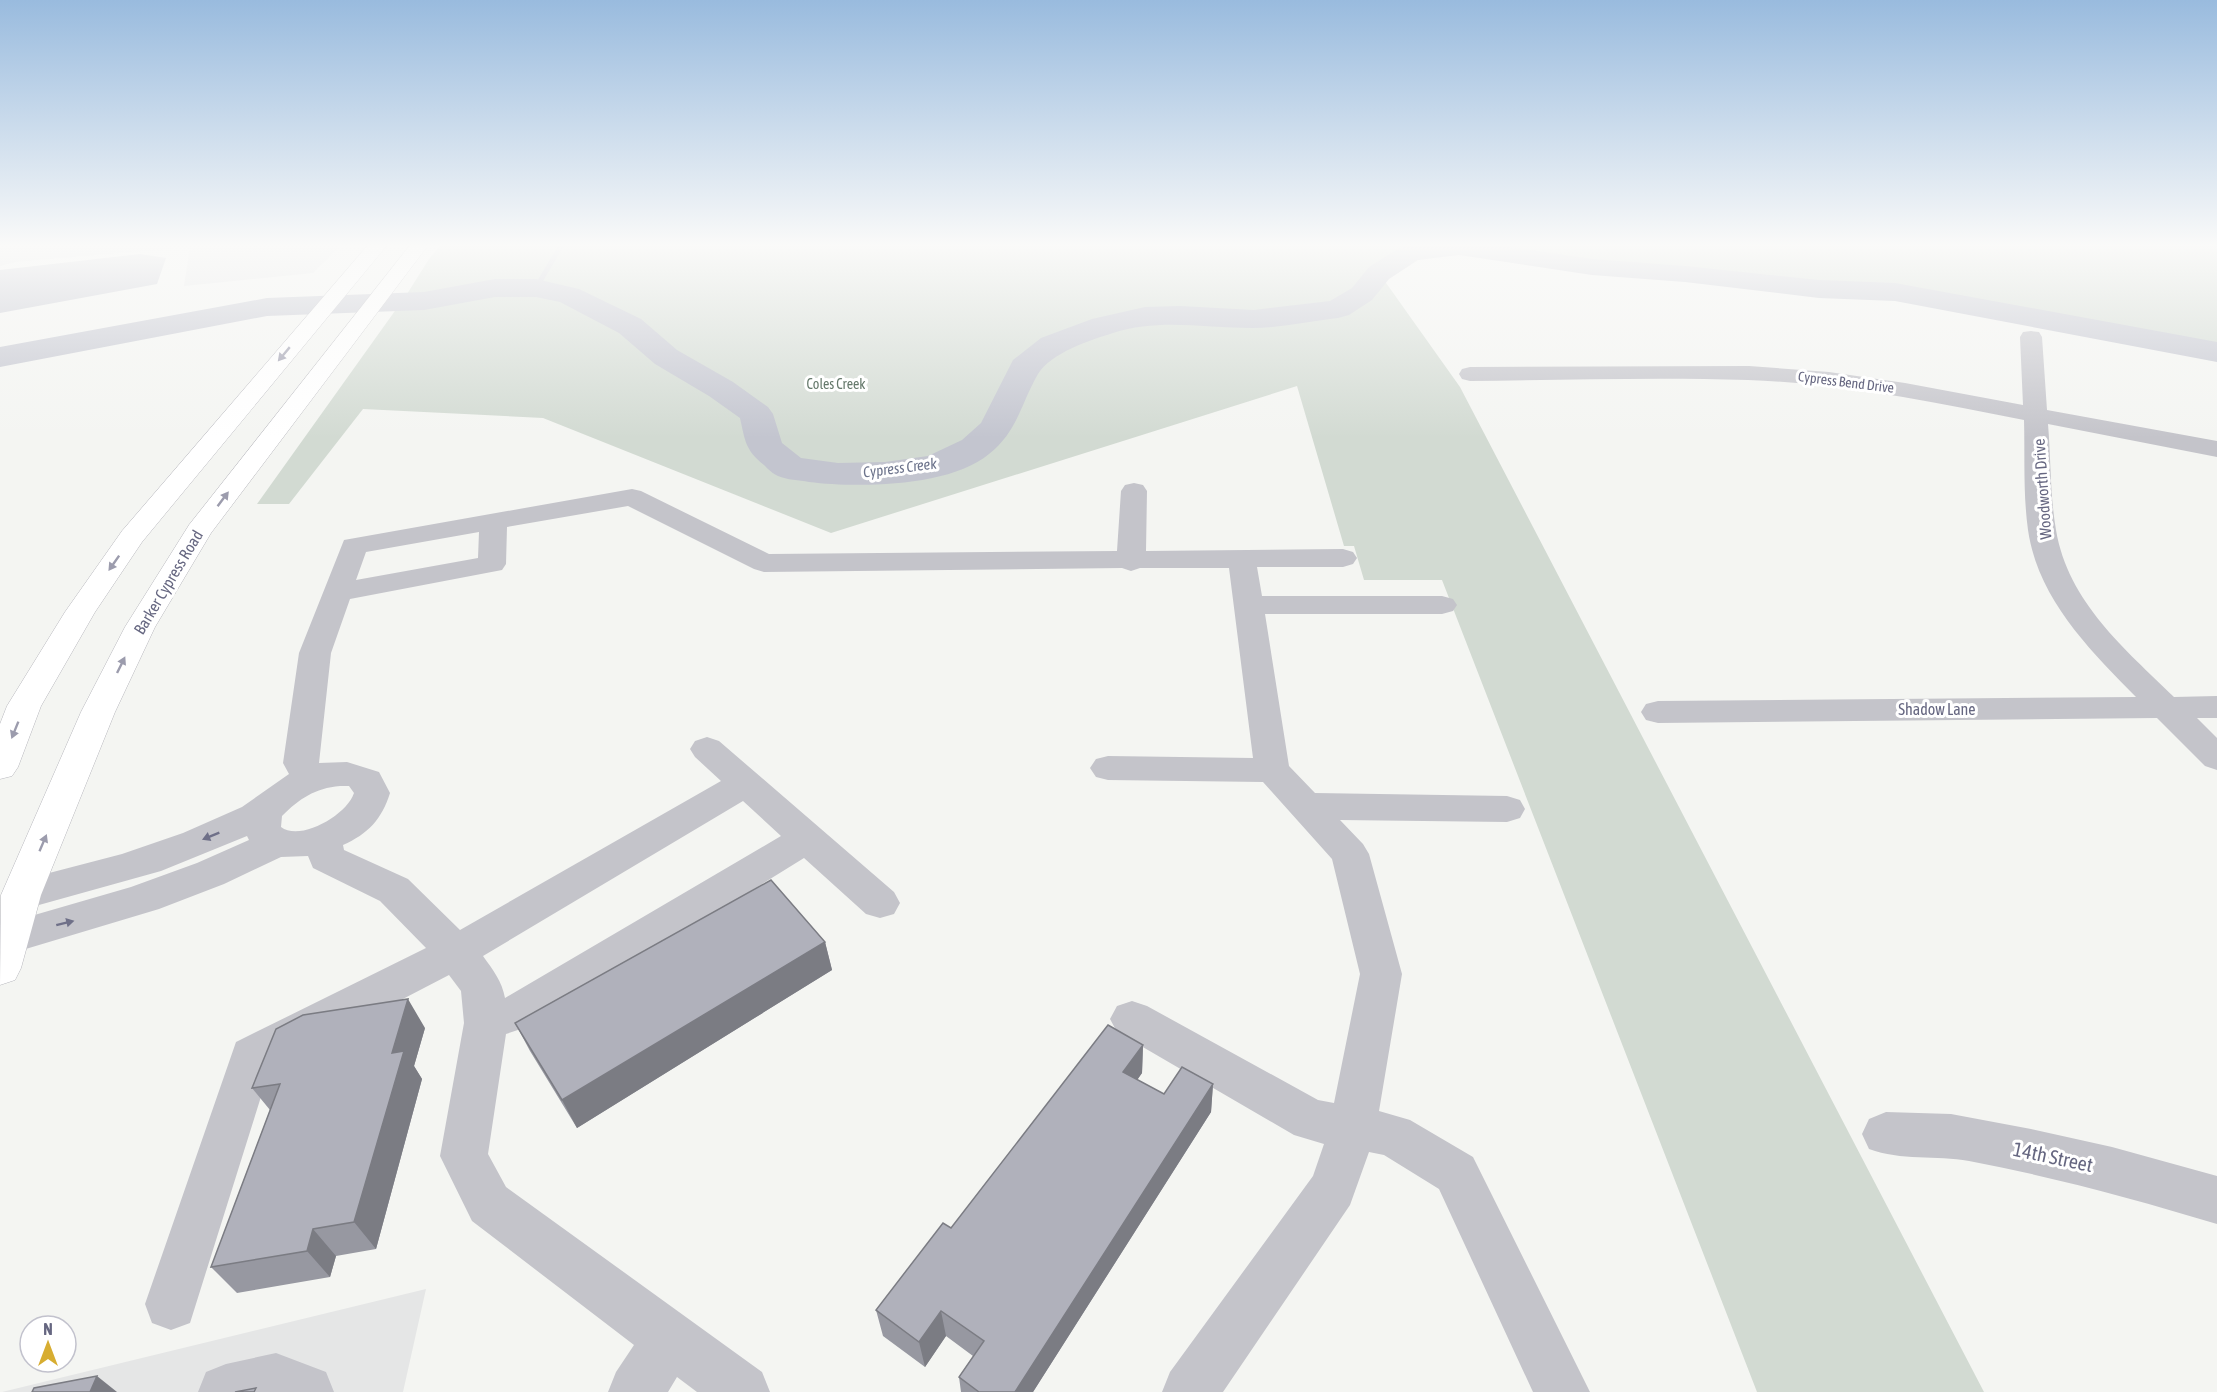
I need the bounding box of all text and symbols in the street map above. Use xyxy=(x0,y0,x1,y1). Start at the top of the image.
one-way arrow xyxy=(278,346,291,361)
street label: Cypress Bend Drive xyxy=(1797,368,1895,396)
park label: Coles Creek xyxy=(807,376,865,392)
street label: Woodworth Drive xyxy=(2030,438,2054,540)
water label: Cypress Creek xyxy=(862,455,938,480)
one-way arrow xyxy=(217,491,229,507)
street label: Barker Cypress Road xyxy=(130,527,207,638)
one-way arrow xyxy=(108,554,120,570)
one-way arrow xyxy=(117,656,126,673)
street label: Shadow Lane xyxy=(1898,700,1976,718)
one-way arrow xyxy=(10,721,20,739)
one-way arrow xyxy=(202,832,220,841)
one-way arrow xyxy=(38,834,48,852)
one-way arrow xyxy=(56,918,74,928)
street label: 14th Street xyxy=(2011,1137,2095,1176)
north arrow xyxy=(18,1314,78,1374)
text: N xyxy=(43,1320,53,1338)

